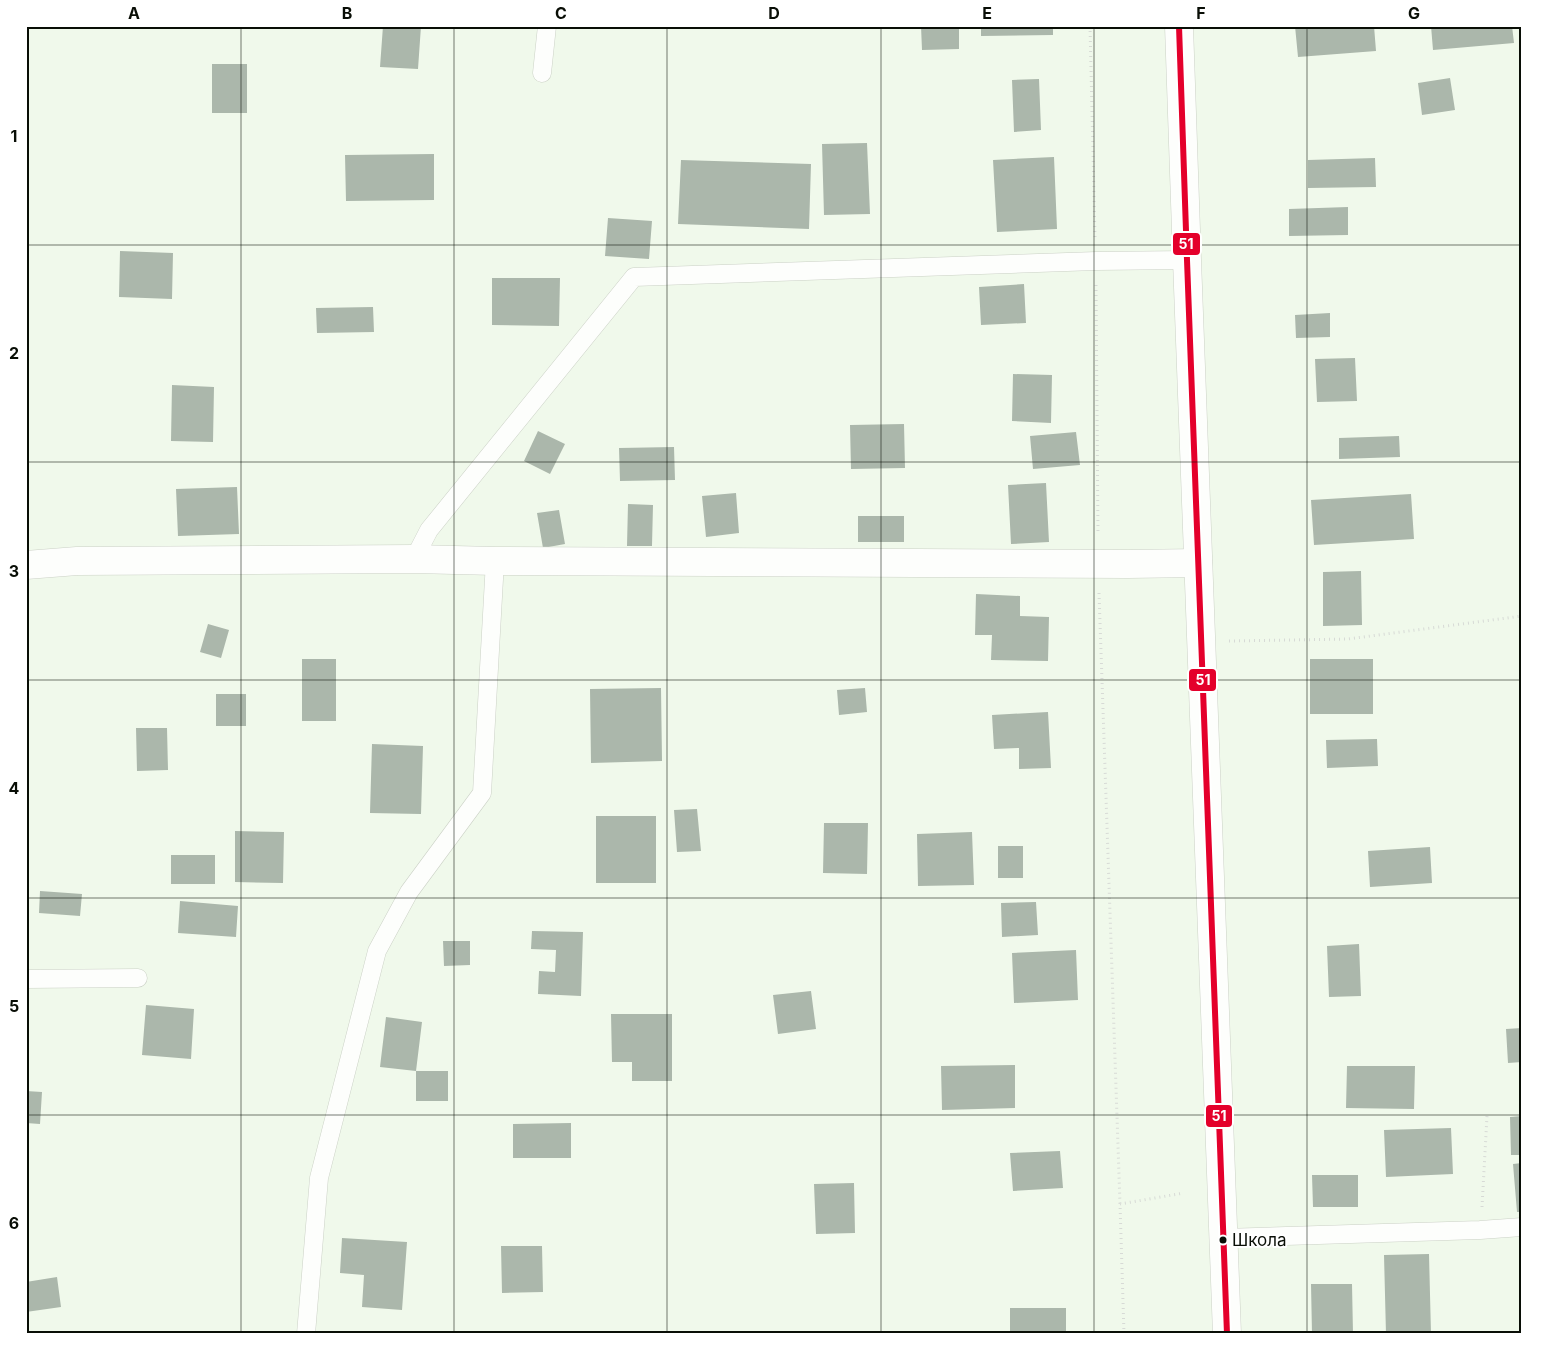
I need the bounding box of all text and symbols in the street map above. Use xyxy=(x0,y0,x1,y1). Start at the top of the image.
text: A xyxy=(128,3,140,23)
text: B xyxy=(342,3,352,23)
text: C xyxy=(555,3,567,23)
text: D xyxy=(768,3,780,23)
text: E xyxy=(982,3,992,23)
text: F xyxy=(1196,3,1206,23)
text: G xyxy=(1408,3,1420,23)
text: 1 xyxy=(11,126,17,146)
line badge: 51 xyxy=(1172,232,1201,256)
text: 51 xyxy=(1179,235,1193,252)
text: 2 xyxy=(9,343,19,363)
text: 3 xyxy=(9,561,19,581)
line badge: 51 xyxy=(1188,668,1217,692)
text: 51 xyxy=(1196,671,1210,688)
text: 4 xyxy=(9,778,20,798)
text: 5 xyxy=(9,996,19,1016)
line badge: 51 xyxy=(1205,1104,1233,1128)
text: 51 xyxy=(1212,1107,1226,1124)
text: 6 xyxy=(9,1213,19,1233)
place label: Школа xyxy=(1232,1230,1287,1250)
marker: Школа xyxy=(1218,1235,1228,1245)

